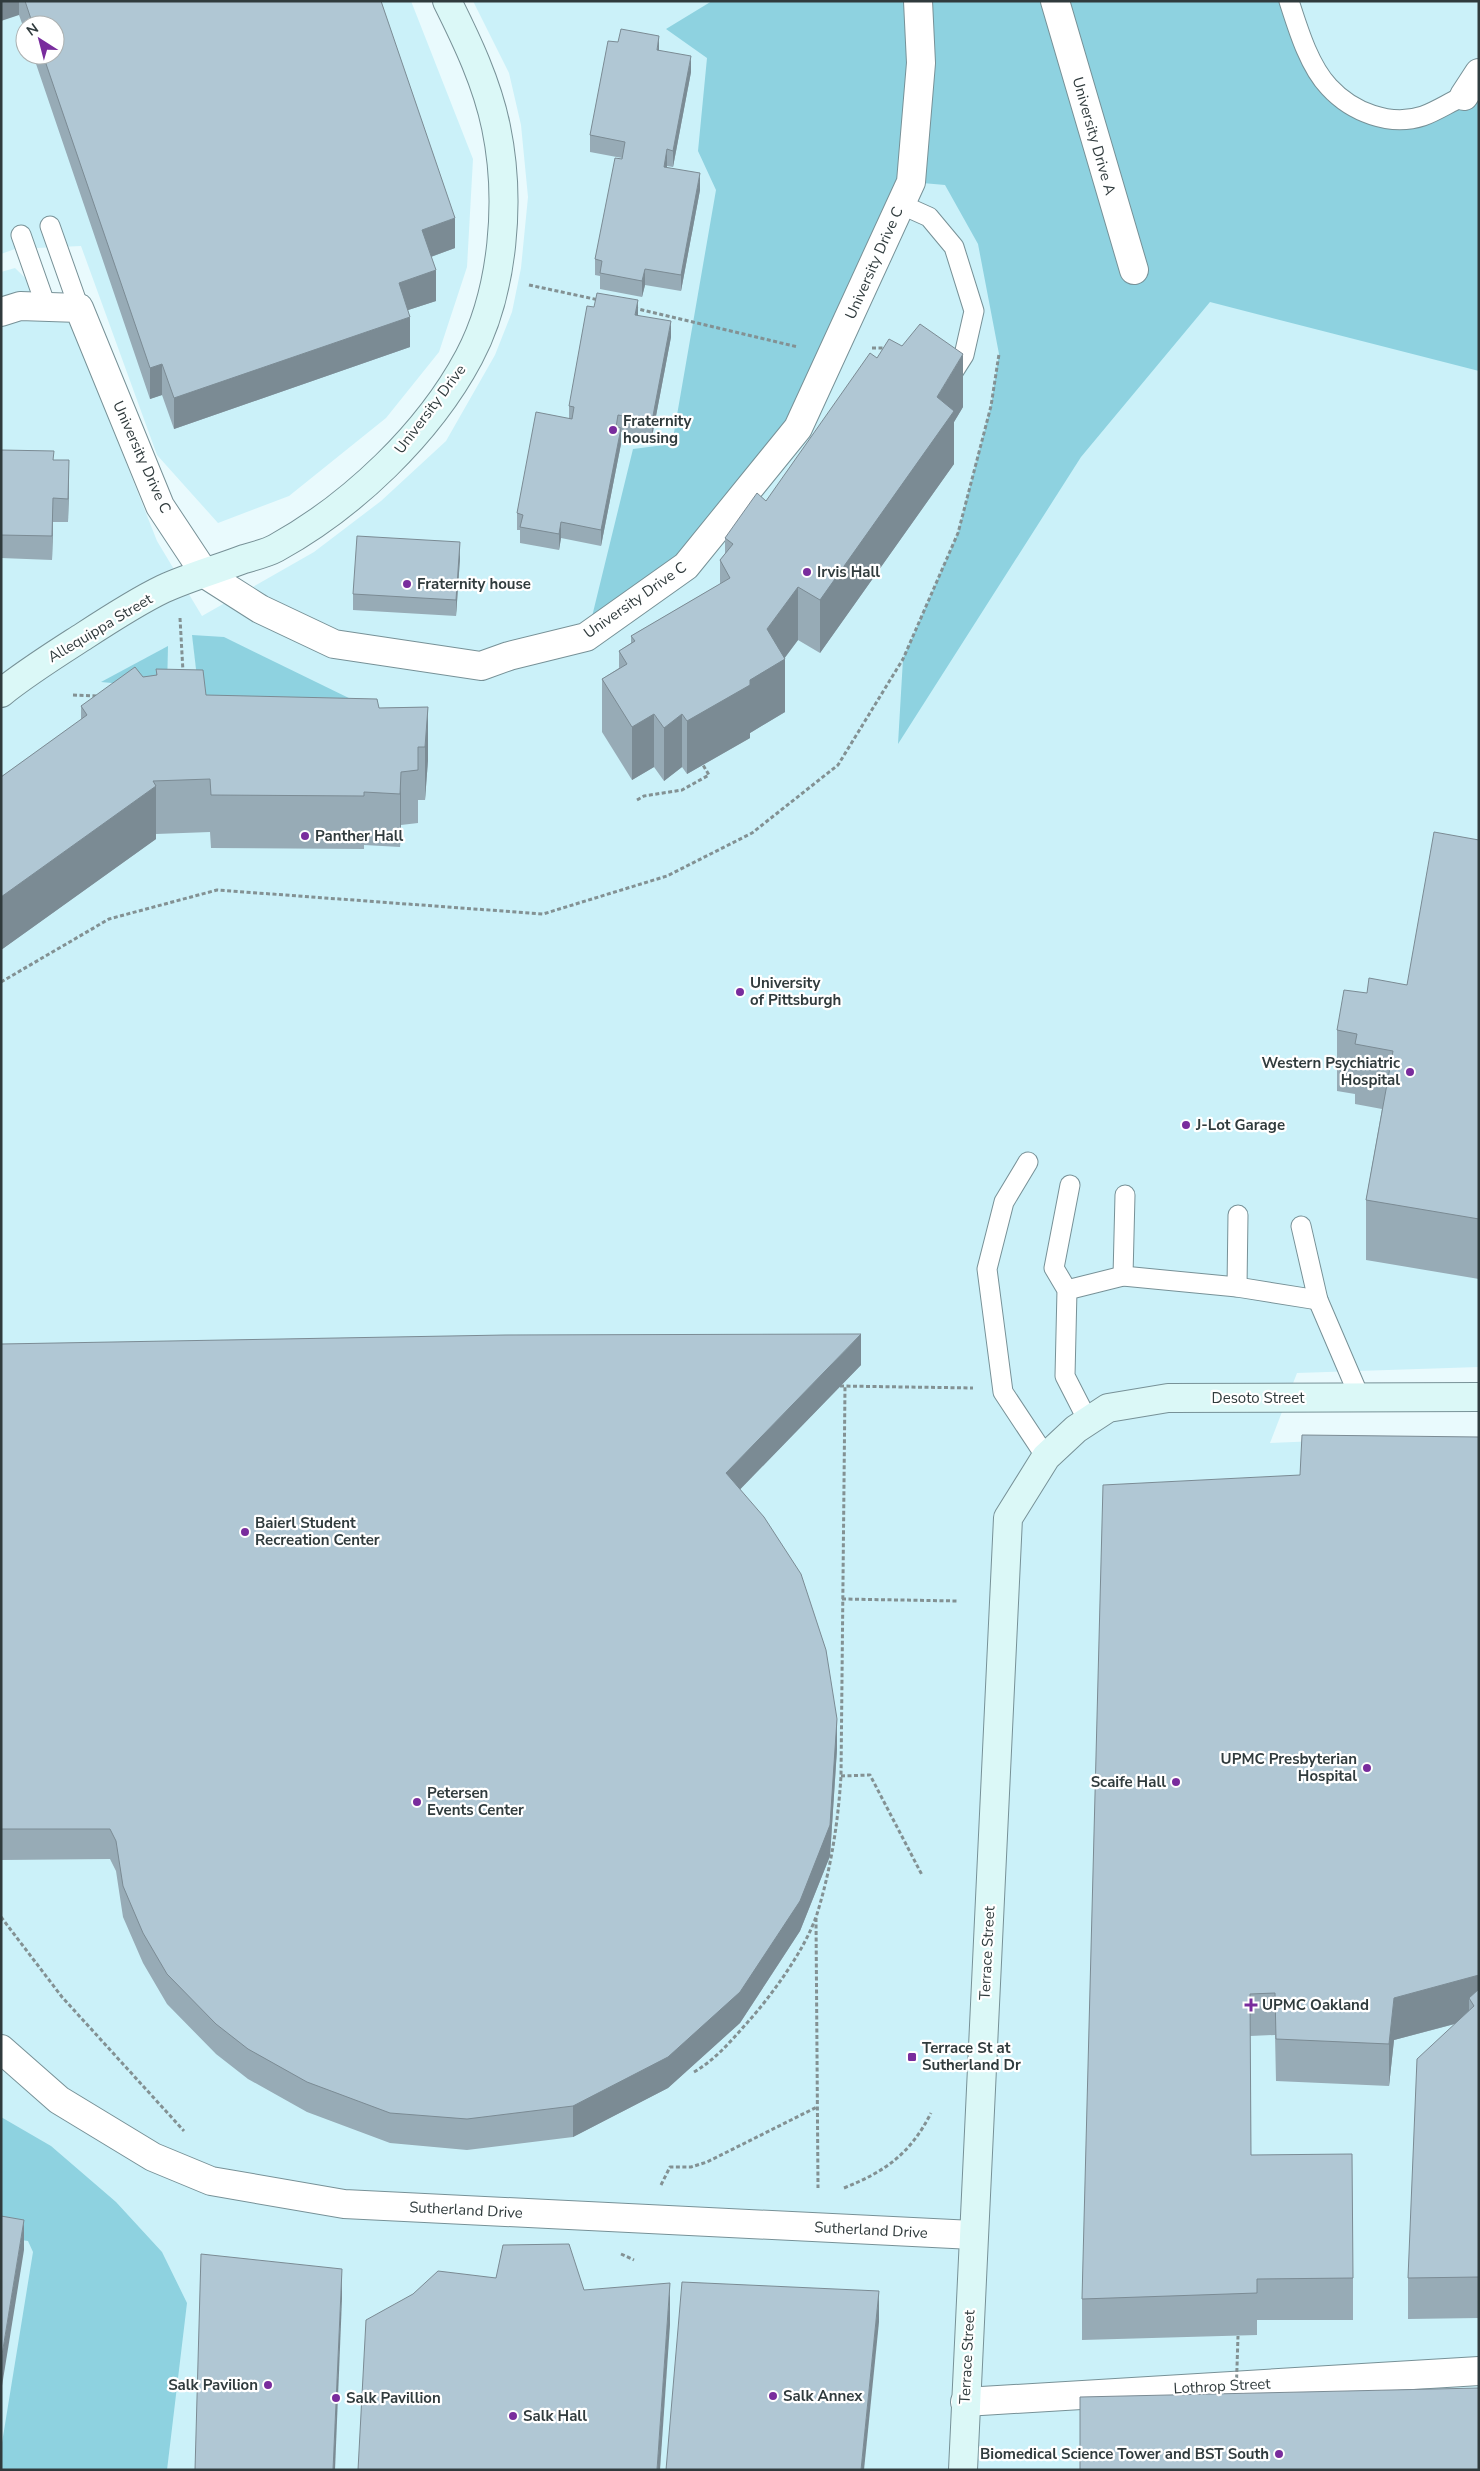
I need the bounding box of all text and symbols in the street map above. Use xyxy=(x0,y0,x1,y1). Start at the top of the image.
north arrow xyxy=(15,15,65,65)
text: N xyxy=(23,19,42,41)
street label: University Drive A xyxy=(1068,75,1120,197)
street label: University Drive C xyxy=(840,204,908,322)
street label: University Drive xyxy=(390,360,470,458)
street label: University Drive C xyxy=(108,398,176,516)
place label: Fraternity housing xyxy=(623,411,691,448)
marker: Fraternity housing xyxy=(607,424,619,436)
street label: University Drive C xyxy=(580,557,690,643)
place label: Irvis Hall xyxy=(817,562,880,582)
marker: Irvis Hall xyxy=(801,566,813,578)
place label: Fraternity house xyxy=(417,574,531,594)
marker: Fraternity house xyxy=(401,578,413,590)
street label: Allequippa Street xyxy=(44,589,157,667)
place label: Panther Hall xyxy=(315,826,404,846)
marker: Panther Hall xyxy=(299,830,311,842)
place label: University of Pittsburgh xyxy=(750,973,841,1010)
marker: University of Pittsburgh xyxy=(734,986,746,998)
place label: Western Psychiatric Hospital xyxy=(1262,1053,1400,1090)
marker: Western Psychiatric Hospital xyxy=(1404,1066,1416,1078)
place label: J-Lot Garage xyxy=(1195,1115,1285,1135)
marker: J-Lot Garage xyxy=(1180,1119,1192,1131)
street label: Desoto Street xyxy=(1212,1388,1305,1408)
place label: Baierl Student Recreation Center xyxy=(255,1513,380,1550)
marker: Baierl Student Recreation Center xyxy=(239,1526,251,1538)
place label: UPMC Presbyterian Hospital xyxy=(1221,1749,1357,1786)
marker: UPMC Presbyterian Hospital xyxy=(1361,1762,1373,1774)
place label: Scaife Hall xyxy=(1091,1772,1166,1792)
marker: Scaife Hall xyxy=(1170,1776,1182,1788)
place label: Petersen Events Center xyxy=(427,1783,524,1820)
marker: Petersen Events Center xyxy=(411,1796,423,1808)
street label: Terrace Street xyxy=(975,1905,999,2000)
place label: UPMC Oakland xyxy=(1262,1995,1369,2015)
marker: UPMC Oakland xyxy=(1244,1998,1258,2012)
place label: Terrace St at Sutherland Dr xyxy=(922,2038,1021,2075)
marker: Terrace St at Sutherland Dr xyxy=(906,2051,918,2063)
street label: Sutherland Drive xyxy=(409,2197,523,2223)
street label: Sutherland Drive xyxy=(814,2217,928,2243)
street label: Terrace Street xyxy=(955,2309,979,2404)
street label: Lothrop Street xyxy=(1173,2373,1272,2399)
place label: Salk Pavilion xyxy=(168,2375,258,2395)
marker: Salk Pavilion xyxy=(262,2379,274,2391)
place label: Salk Annex xyxy=(783,2386,863,2406)
place label: Salk Pavillion xyxy=(346,2388,441,2408)
marker: Salk Annex xyxy=(767,2390,779,2402)
marker: Salk Pavillion xyxy=(330,2392,342,2404)
place label: Salk Hall xyxy=(523,2406,587,2426)
marker: Salk Hall xyxy=(507,2410,519,2422)
place label: Biomedical Science Tower and BST South xyxy=(980,2444,1269,2464)
marker: Biomedical Science Tower and BST South xyxy=(1273,2448,1285,2460)

